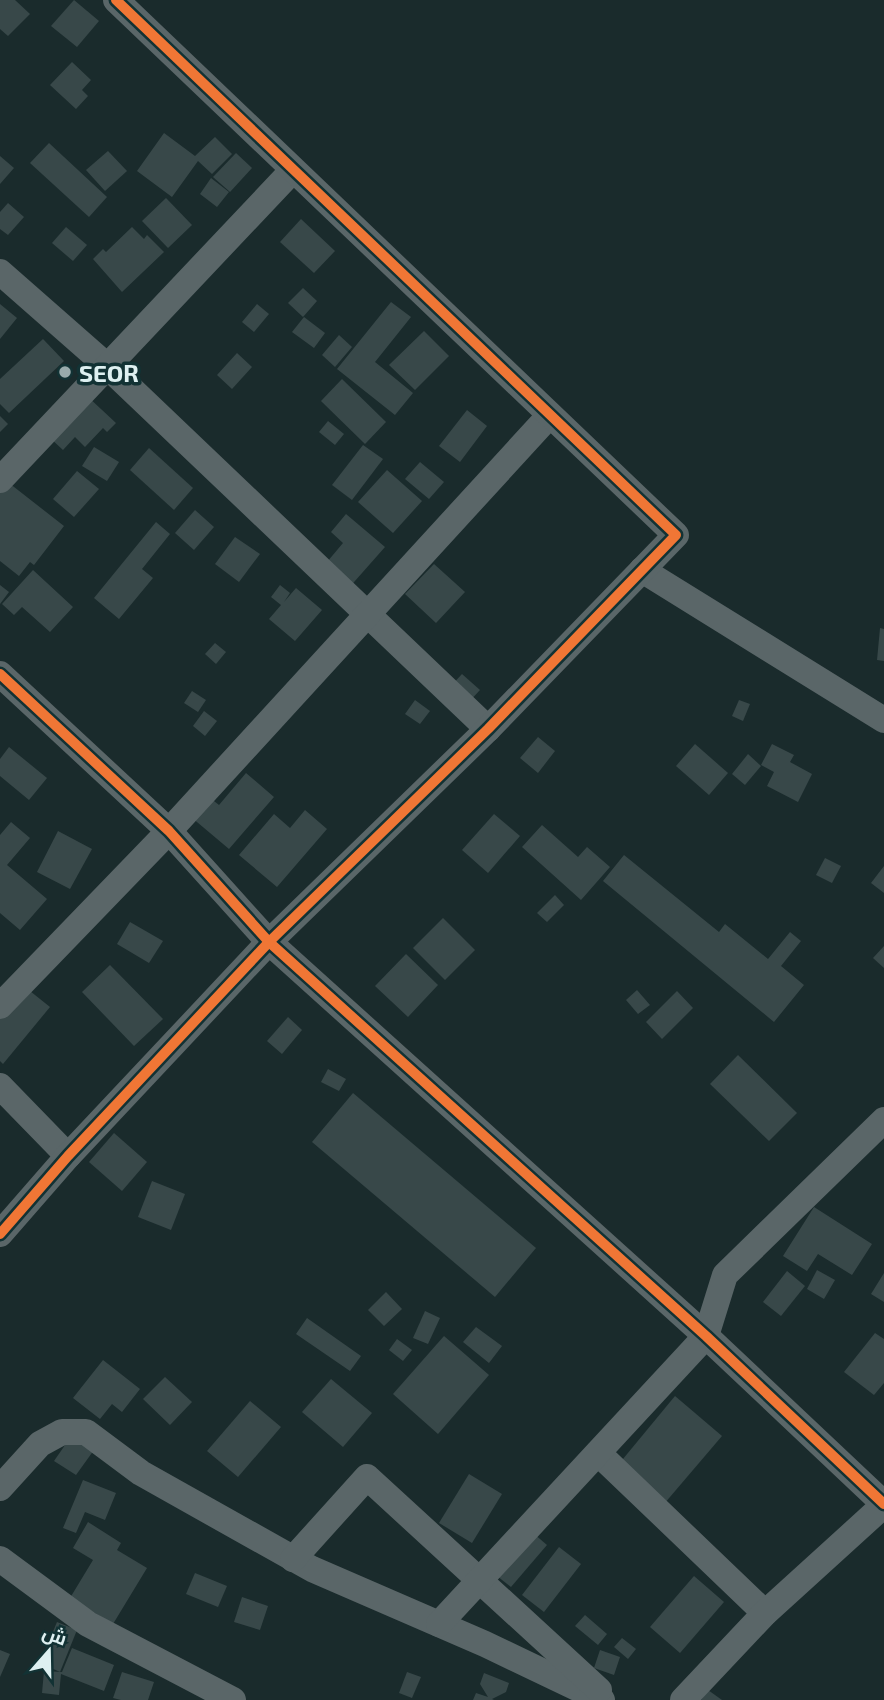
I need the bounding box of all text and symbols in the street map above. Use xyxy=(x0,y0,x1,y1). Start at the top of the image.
place label: SEOR xyxy=(79,358,139,387)
marker: SEOR xyxy=(57,364,73,380)
north arrow xyxy=(14,1616,84,1686)
text: ش xyxy=(39,1620,70,1650)

